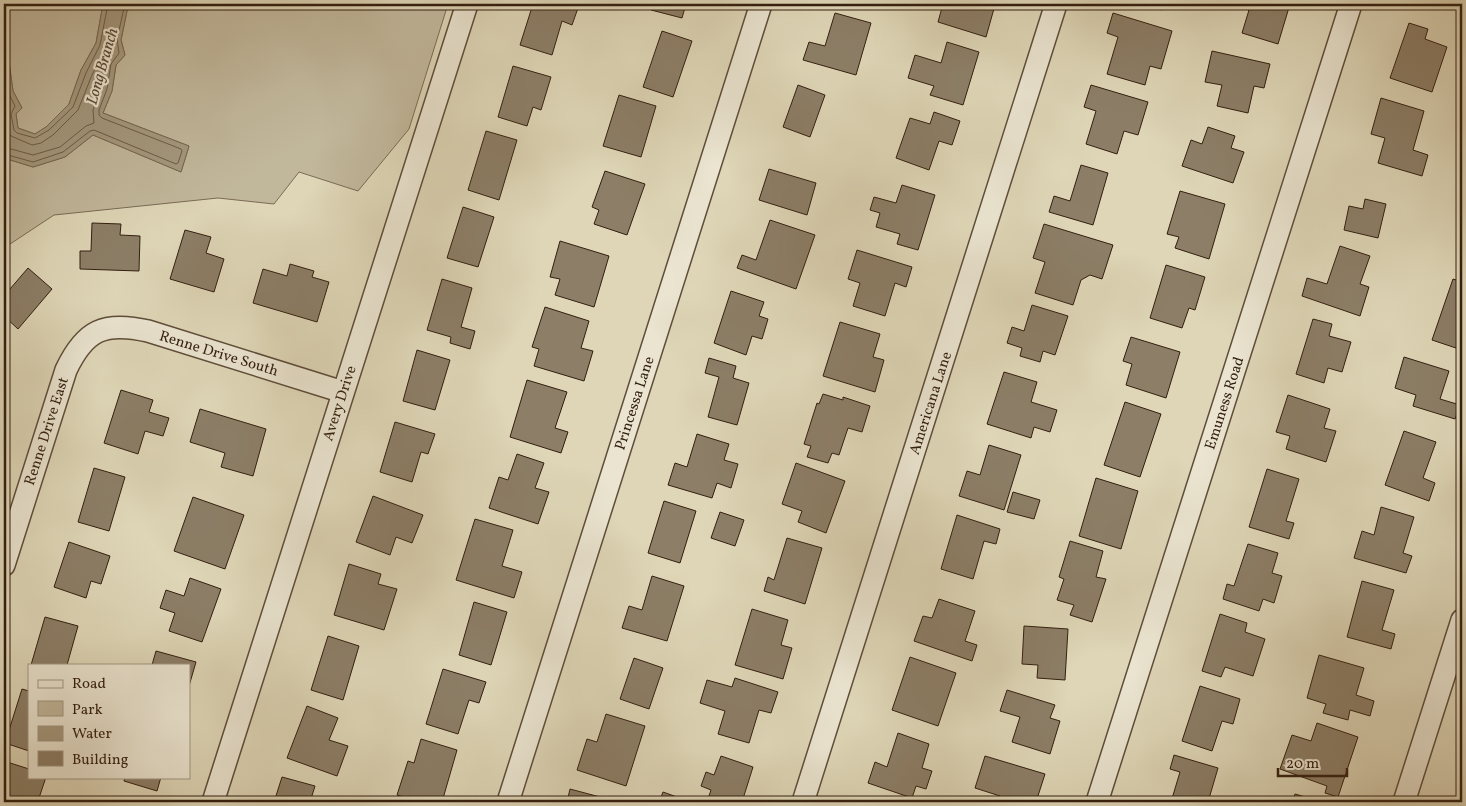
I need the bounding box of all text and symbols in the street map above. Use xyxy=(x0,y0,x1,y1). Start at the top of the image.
water label: Long Branch xyxy=(81,26,124,108)
street label: Renne Drive South xyxy=(156,326,281,383)
street label: Americana Lane xyxy=(905,349,958,458)
street label: Princessa Lane xyxy=(610,354,660,453)
street label: Emuness Road xyxy=(1201,354,1250,453)
street label: Avery Drive xyxy=(318,363,362,444)
street label: Renne Drive East xyxy=(20,375,75,488)
legend xyxy=(28,664,190,778)
text: Road xyxy=(72,674,106,695)
text: Park xyxy=(72,700,103,721)
text: Water xyxy=(72,724,112,745)
scale bar xyxy=(1278,746,1347,778)
text: Building xyxy=(72,750,129,771)
text: 20 m xyxy=(1286,754,1319,775)

